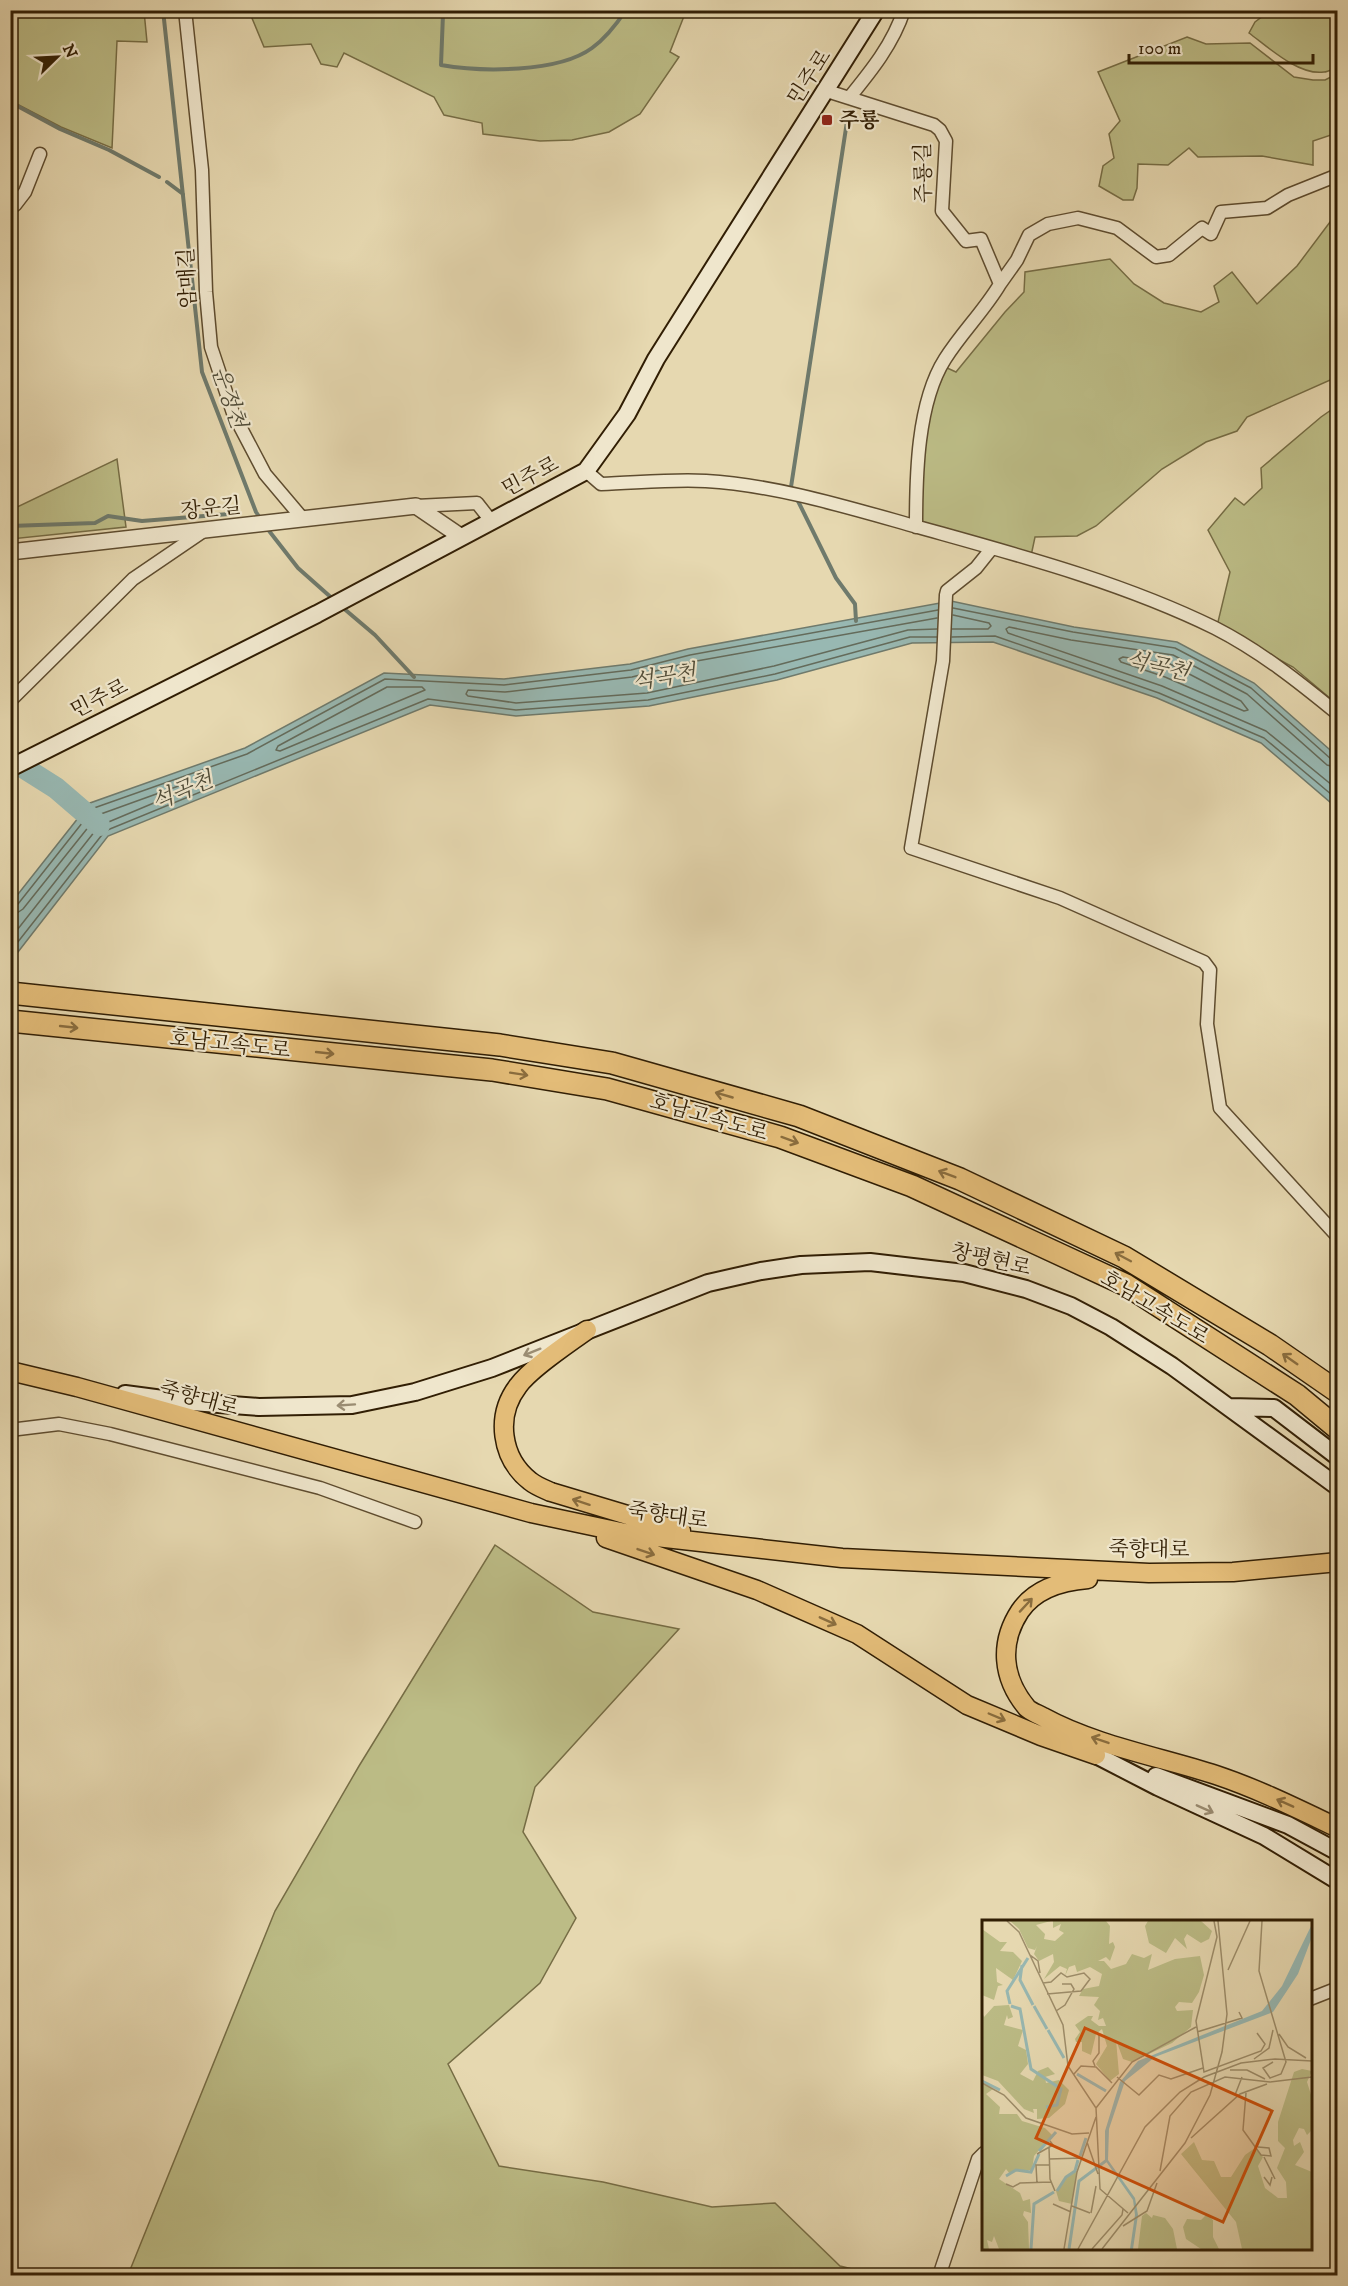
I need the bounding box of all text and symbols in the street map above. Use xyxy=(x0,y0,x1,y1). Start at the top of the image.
north arrow xyxy=(27,27,87,87)
scale bar xyxy=(1129,27,1314,65)
text: 100 m xyxy=(1138,38,1181,60)
text: N xyxy=(58,41,82,61)
street label: 민주로 xyxy=(782,45,837,110)
place label: 주룡 xyxy=(839,108,880,134)
marker: 주룡 xyxy=(820,113,834,127)
street label: 주룡길 xyxy=(910,142,938,204)
street label: 암매길 xyxy=(173,247,203,309)
water label: 운정천 xyxy=(205,363,252,434)
street label: 민주로 xyxy=(497,451,563,503)
street label: 장운길 xyxy=(179,493,243,525)
water label: 석곡천 xyxy=(1124,646,1193,687)
water label: 석곡천 xyxy=(631,659,700,696)
street label: 민주로 xyxy=(66,673,132,724)
water label: 석곡천 xyxy=(148,766,219,816)
one-way arrow xyxy=(58,1022,78,1033)
street label: 호남고속도로 xyxy=(168,1026,292,1064)
one-way arrow xyxy=(315,1048,335,1059)
one-way arrow xyxy=(509,1069,528,1080)
one-way arrow xyxy=(715,1088,734,1100)
street label: 호남고속도로 xyxy=(647,1089,771,1147)
one-way arrow xyxy=(780,1136,799,1147)
one-way arrow xyxy=(938,1167,957,1178)
street label: 창평현로 xyxy=(948,1238,1033,1282)
one-way arrow xyxy=(1115,1251,1132,1263)
street label: 호남고속도로 xyxy=(1096,1265,1213,1350)
one-way arrow xyxy=(524,1347,542,1358)
one-way arrow xyxy=(1282,1353,1298,1365)
street label: 죽향대로 xyxy=(156,1376,241,1422)
one-way arrow xyxy=(336,1399,356,1410)
one-way arrow xyxy=(572,1495,591,1506)
street label: 죽향대로 xyxy=(626,1497,710,1535)
street label: 죽향대로 xyxy=(1108,1536,1190,1564)
one-way arrow xyxy=(636,1547,655,1558)
one-way arrow xyxy=(1019,1597,1033,1612)
one-way arrow xyxy=(818,1616,837,1627)
one-way arrow xyxy=(987,1712,1006,1723)
one-way arrow xyxy=(1091,1734,1110,1745)
one-way arrow xyxy=(1276,1797,1294,1808)
one-way arrow xyxy=(1195,1803,1213,1815)
inset map xyxy=(982,1920,1312,2250)

